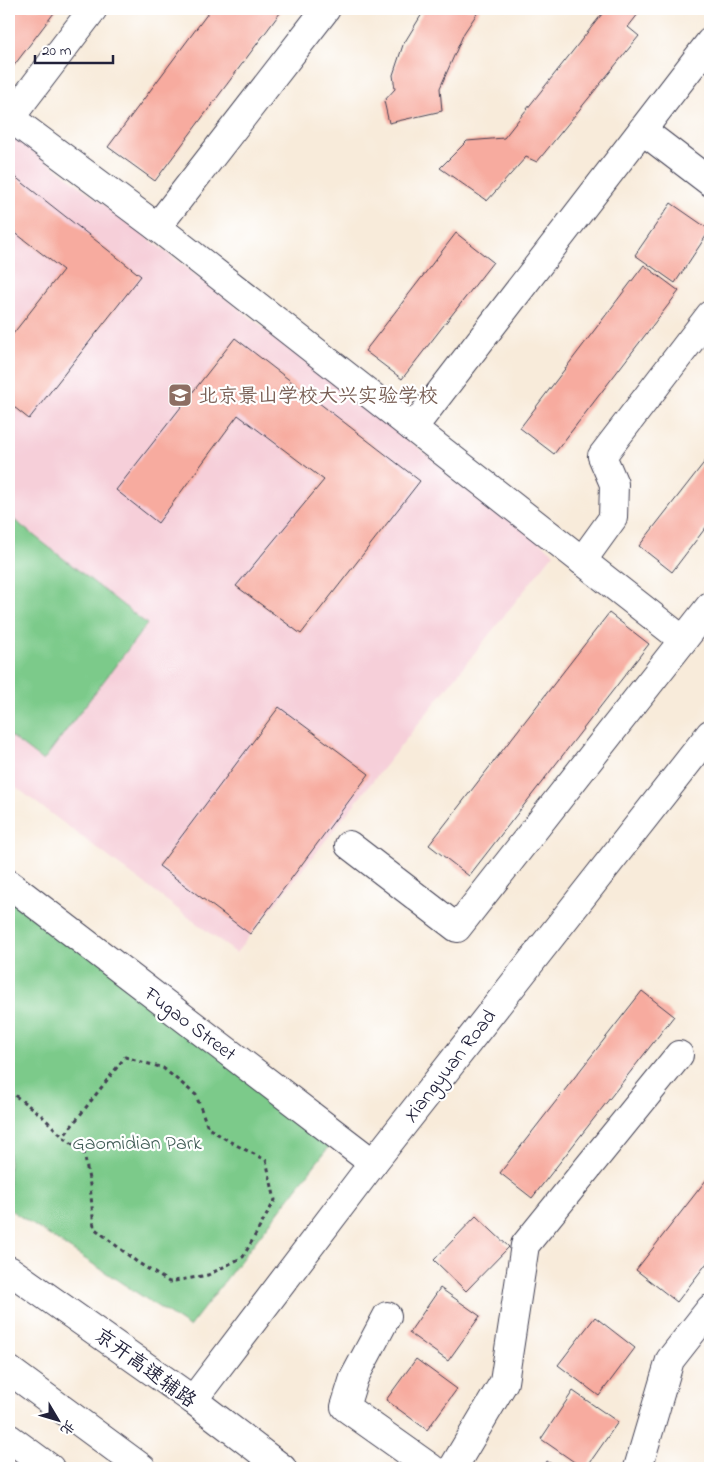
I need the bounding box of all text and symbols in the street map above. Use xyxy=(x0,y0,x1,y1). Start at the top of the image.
scale bar xyxy=(35,32,112,64)
text: 20 m xyxy=(42,40,72,62)
school or university icon: 北京景山学校大兴实验学校 xyxy=(167,382,193,408)
place label: 北京景山学校大兴实验学校 xyxy=(198,383,438,412)
street label: Fugao Street xyxy=(136,980,242,1070)
street label: Xiangyuan Road xyxy=(398,1004,505,1130)
park label: Gaomidian Park xyxy=(72,1130,202,1159)
street label: 京开高速辅路 xyxy=(87,1322,202,1417)
north arrow xyxy=(32,1394,82,1444)
text: 北 xyxy=(54,1415,80,1439)

